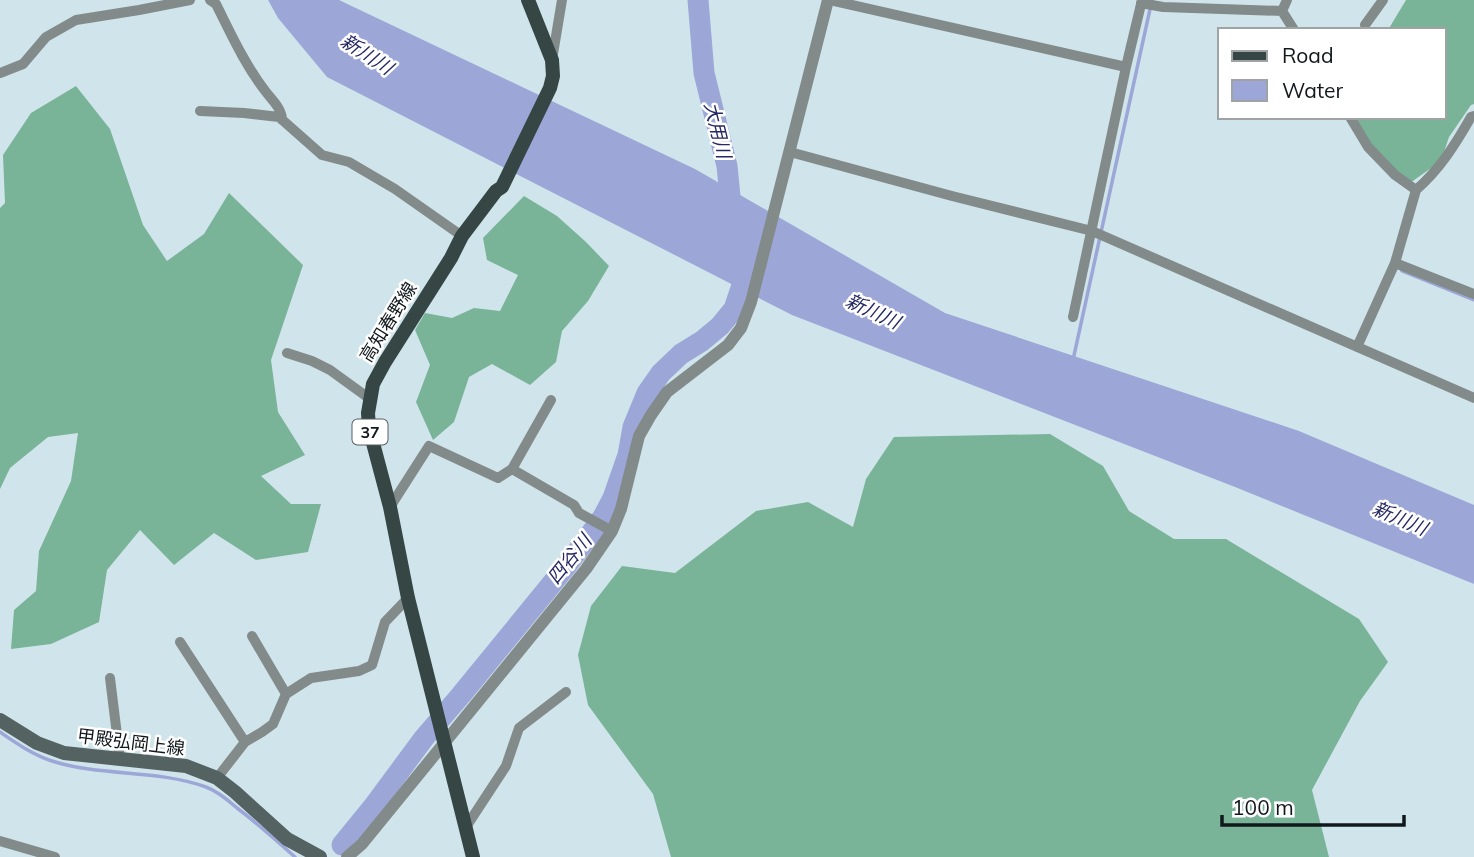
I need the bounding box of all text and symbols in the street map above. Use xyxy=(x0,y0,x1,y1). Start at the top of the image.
water label: 新川川 xyxy=(337,28,399,81)
legend xyxy=(1218,28,1446,119)
text: Road xyxy=(1282,42,1333,68)
text: Water xyxy=(1282,77,1343,103)
water label: 大用川 xyxy=(699,99,737,162)
street label: 高知春野線 xyxy=(354,278,422,366)
water label: 新川川 xyxy=(842,288,906,335)
road number: 37 xyxy=(352,420,388,444)
water label: 新川川 xyxy=(1369,496,1433,541)
water label: 四谷川 xyxy=(542,528,598,589)
street label: 甲殿弘岡上線 xyxy=(76,724,186,760)
scale bar xyxy=(1222,784,1404,828)
text: 100 m xyxy=(1232,794,1294,820)

